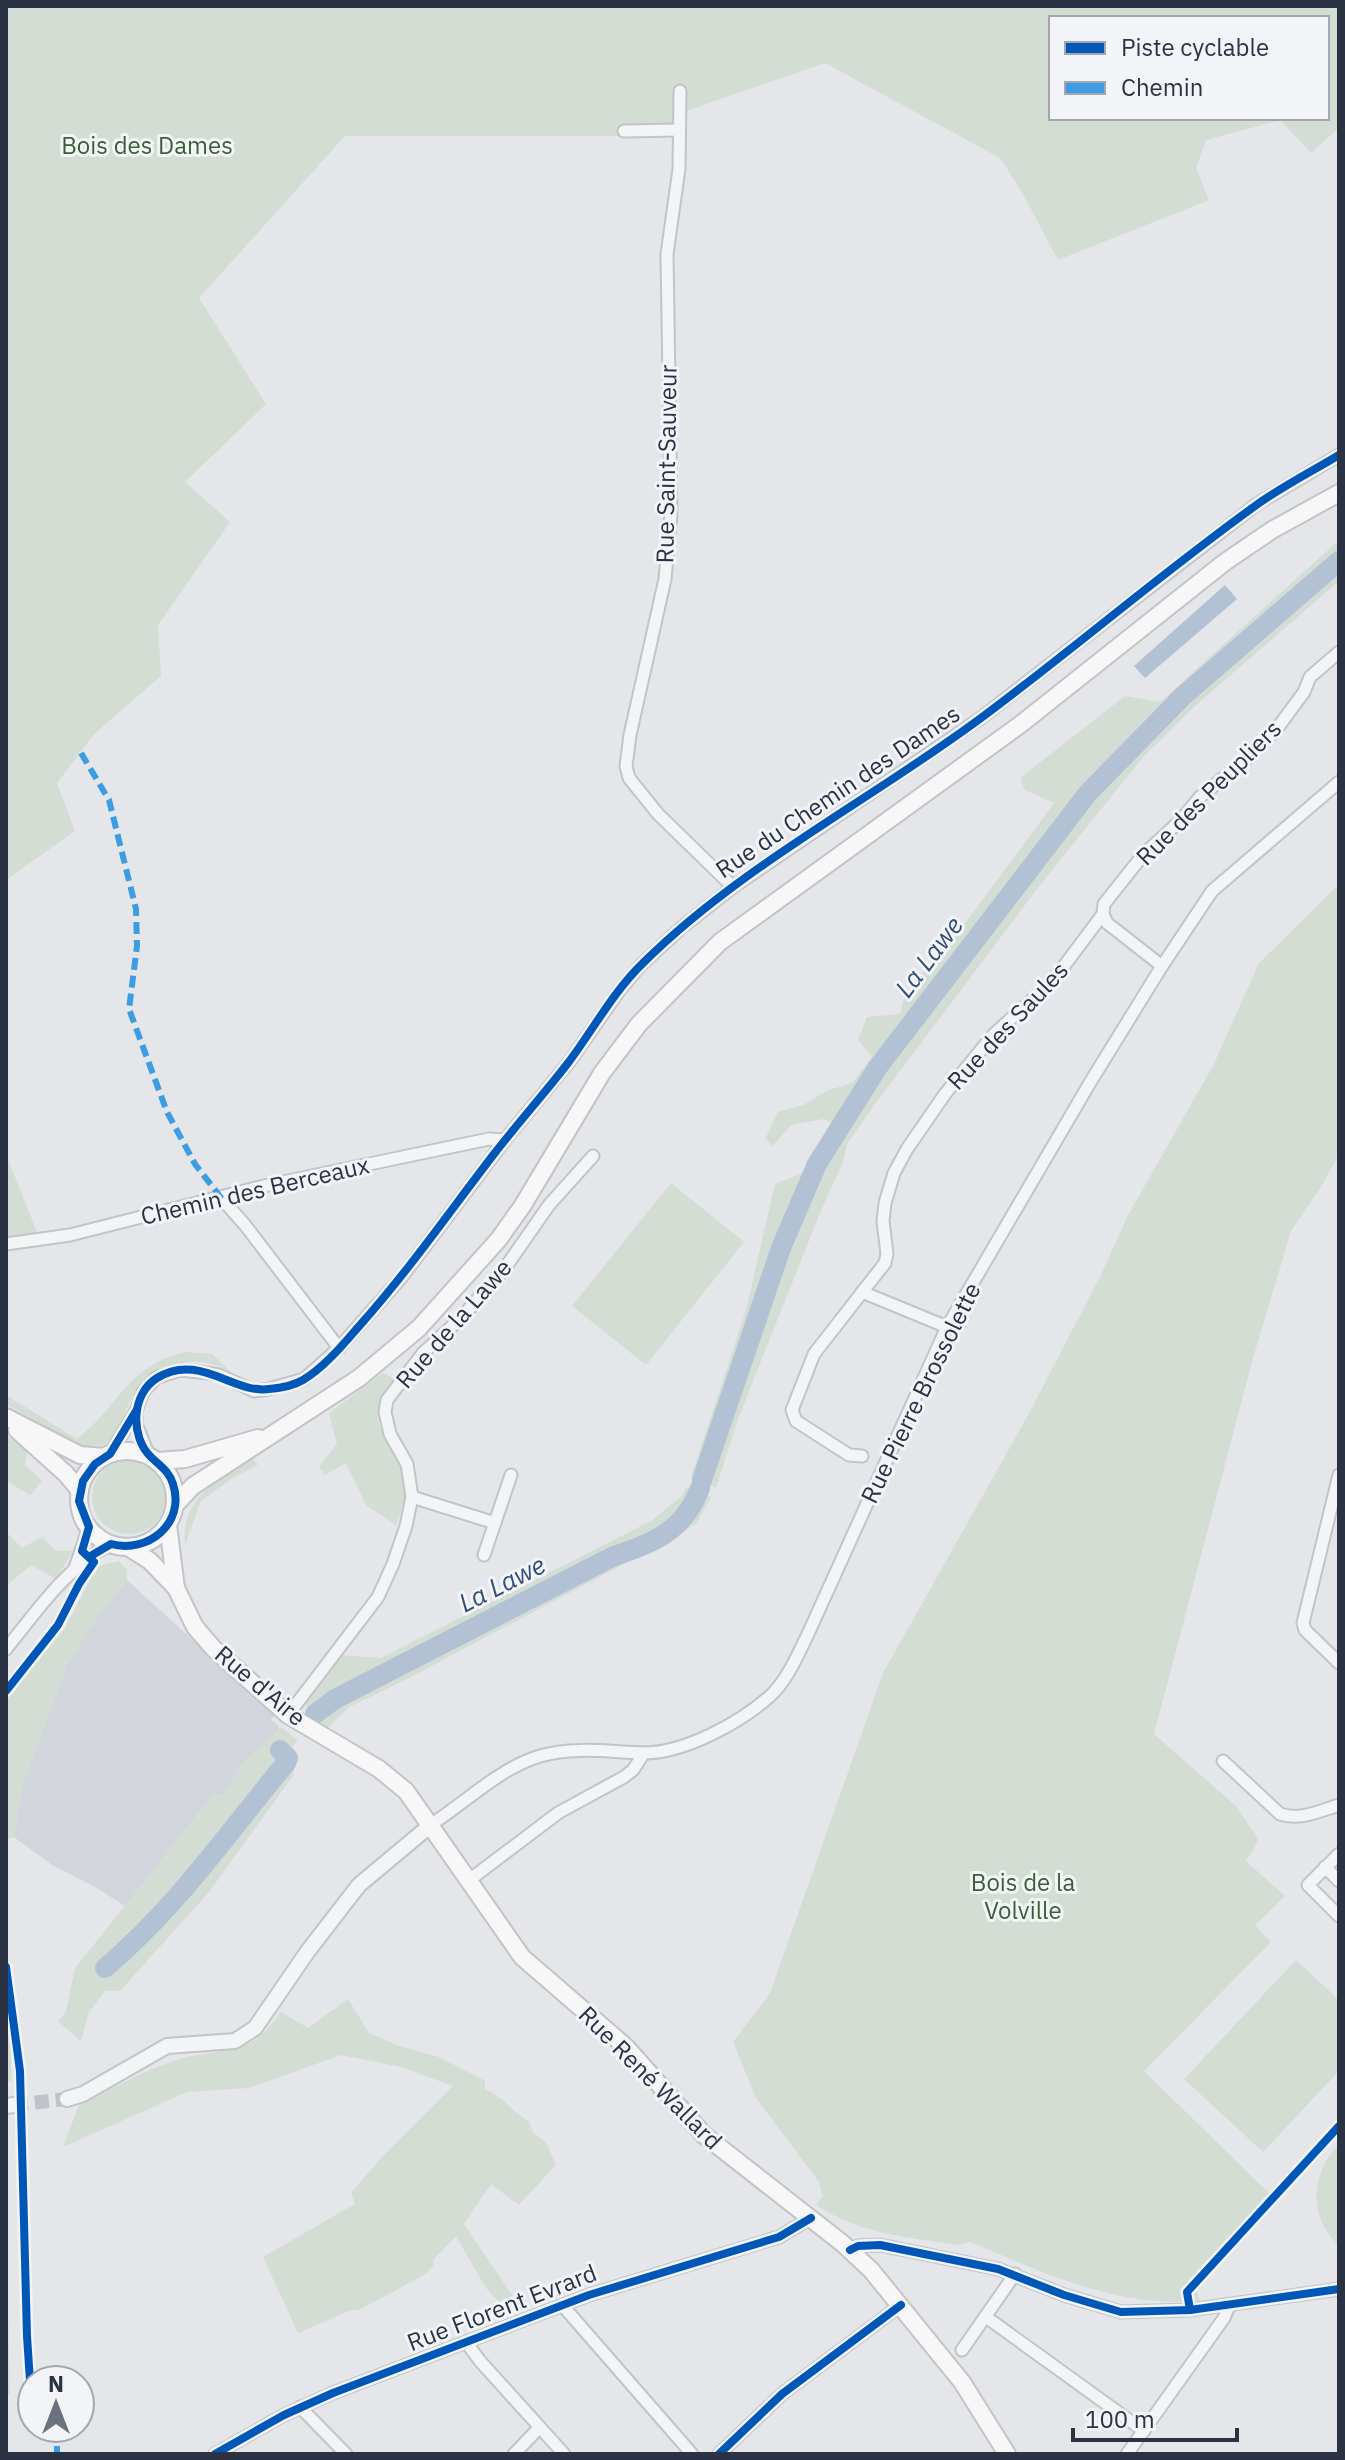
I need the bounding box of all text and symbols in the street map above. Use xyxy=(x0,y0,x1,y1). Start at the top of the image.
legend xyxy=(1049,16,1329,120)
text: Piste cyclable xyxy=(1121,31,1269,63)
text: Chemin xyxy=(1121,71,1203,103)
park label: Bois des Dames xyxy=(61,129,233,161)
street label: Rue Saint-Sauveur xyxy=(648,364,684,564)
street label: Rue du Chemin des Dames xyxy=(709,697,966,885)
street label: Rue des Peupliers xyxy=(1129,713,1288,872)
water label: La Lawe xyxy=(887,909,970,1004)
street label: Rue des Saules xyxy=(940,954,1075,1096)
street label: Chemin des Berceaux xyxy=(137,1148,372,1232)
street label: Rue de la Lawe xyxy=(388,1252,518,1395)
street label: Rue Pierre Brossolette xyxy=(853,1277,987,1508)
water label: La Lawe xyxy=(452,1547,551,1619)
street label: Rue d'Aire xyxy=(208,1638,313,1733)
park label: Bois de la Volville xyxy=(971,1866,1075,1926)
street label: Rue René Wallard xyxy=(572,1999,729,2156)
street label: Rue Florent Evrard xyxy=(402,2256,601,2358)
north arrow xyxy=(16,2364,96,2444)
text: N xyxy=(48,2369,64,2398)
scale bar xyxy=(1073,2392,1237,2442)
text: 100 m xyxy=(1085,2403,1155,2435)

